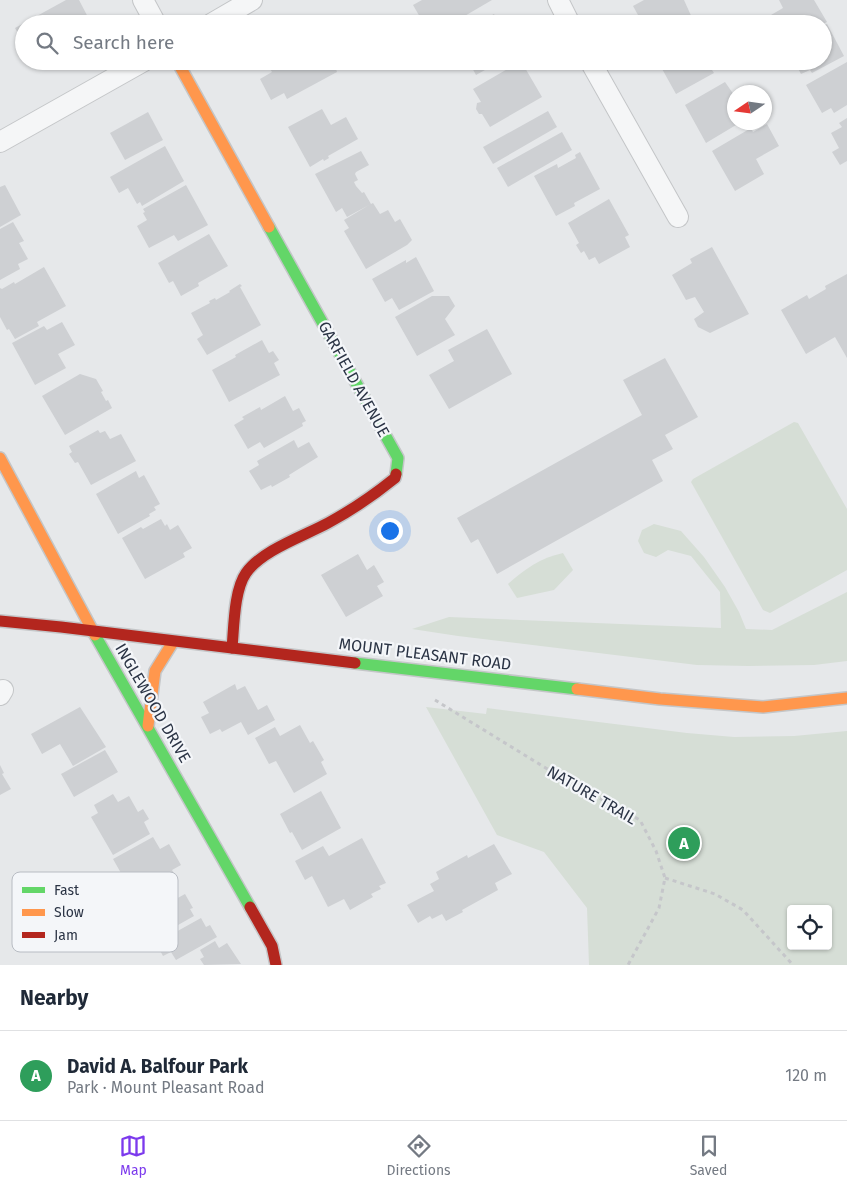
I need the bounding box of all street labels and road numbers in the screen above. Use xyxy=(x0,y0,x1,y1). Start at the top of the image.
street label: GARFIELD AVENUE xyxy=(314,318,394,440)
street label: MOUNT PLEASANT ROAD xyxy=(338,634,512,674)
street label: INGLEWOOD DRIVE xyxy=(111,640,195,766)
street label: NATURE TRAIL xyxy=(544,762,640,828)

